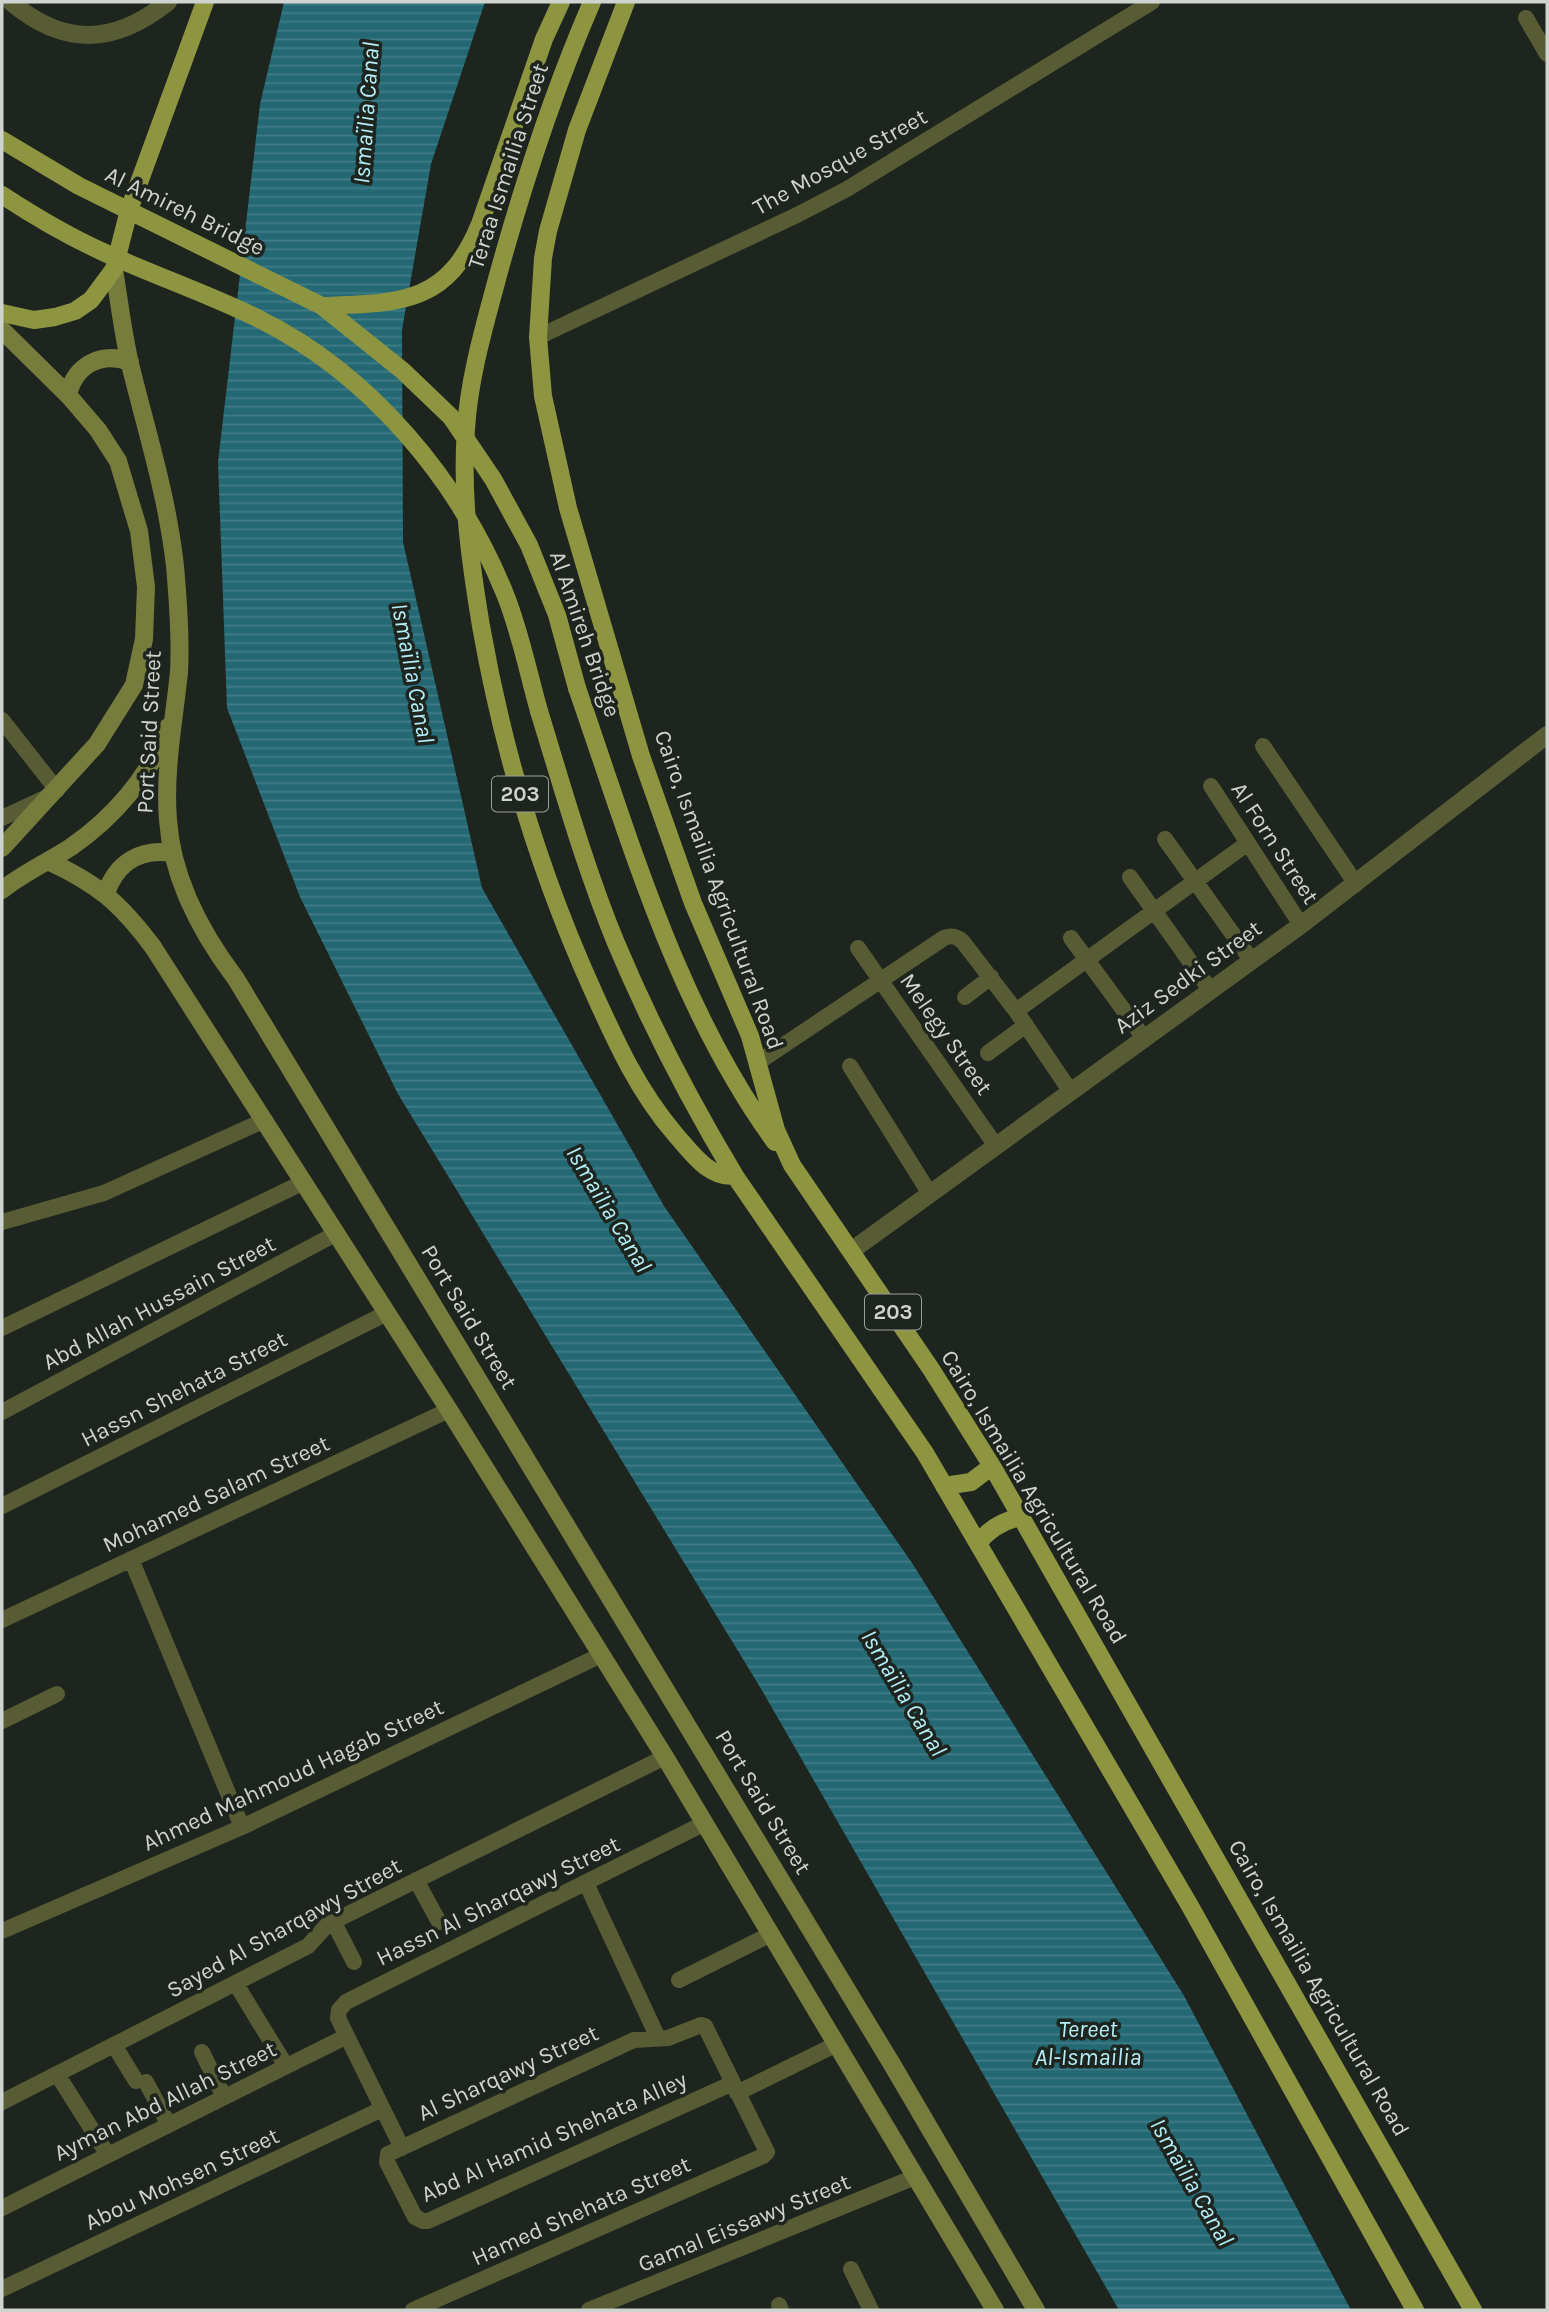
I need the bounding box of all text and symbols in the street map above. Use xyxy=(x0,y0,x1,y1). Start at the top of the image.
water label: Ismaïlia Canal xyxy=(347,41,385,185)
street label: Teraa Ismailia Street xyxy=(462,59,554,272)
street label: The Mosque Street xyxy=(748,103,932,221)
street label: Al Amireh Bridge xyxy=(101,161,269,261)
street label: Al Amireh Bridge xyxy=(544,547,626,721)
water label: Ismaïlia Canal xyxy=(386,600,440,746)
street label: Port Said Street xyxy=(131,649,167,814)
street label: Cairo, Ismailia Agricultural Road xyxy=(649,727,789,1053)
road number: 203 xyxy=(492,776,548,812)
street label: Al Forn Street xyxy=(1226,777,1325,909)
street label: Aziz Sedki Street xyxy=(1109,914,1267,1039)
street label: Melegy Street xyxy=(894,968,998,1100)
water label: Ismaïlia Canal xyxy=(560,1141,658,1277)
street label: Abd Allah Hussain Street xyxy=(38,1230,280,1376)
street label: Port Said Street xyxy=(415,1240,523,1394)
road number: 203 xyxy=(865,1294,921,1330)
street label: Hassn Shehata Street xyxy=(76,1325,292,1453)
street label: Cairo, Ismailia Agricultural Road xyxy=(935,1345,1133,1649)
street label: Mohamed Salam Street xyxy=(98,1429,334,1558)
water label: Ismaïlia Canal xyxy=(855,1625,953,1761)
street label: Ahmed Mahmoud Hagab Street xyxy=(138,1693,448,1857)
street label: Port Said Street xyxy=(709,1725,817,1879)
street label: Hassn Al Sharqawy Street xyxy=(372,1830,624,1972)
street label: Cairo, Ismailia Agricultural Road xyxy=(1223,1835,1415,2141)
street label: Sayed Al Sharqawy Street xyxy=(162,1852,406,2004)
water label: Tereet Al-Ismailia xyxy=(1035,2015,1141,2071)
street label: Al Sharqawy Street xyxy=(413,2019,603,2127)
street label: Ayman Abd Allah Street xyxy=(49,2035,281,2167)
street label: Abd Al Hamid Shehata Alley xyxy=(417,2066,691,2208)
water label: Ismaïlia Canal xyxy=(1144,2113,1240,2251)
street label: Abou Mohsen Street xyxy=(81,2122,284,2236)
street label: Hamed Shehata Street xyxy=(467,2150,695,2271)
street label: Gamal Eissawy Street xyxy=(634,2168,854,2278)

